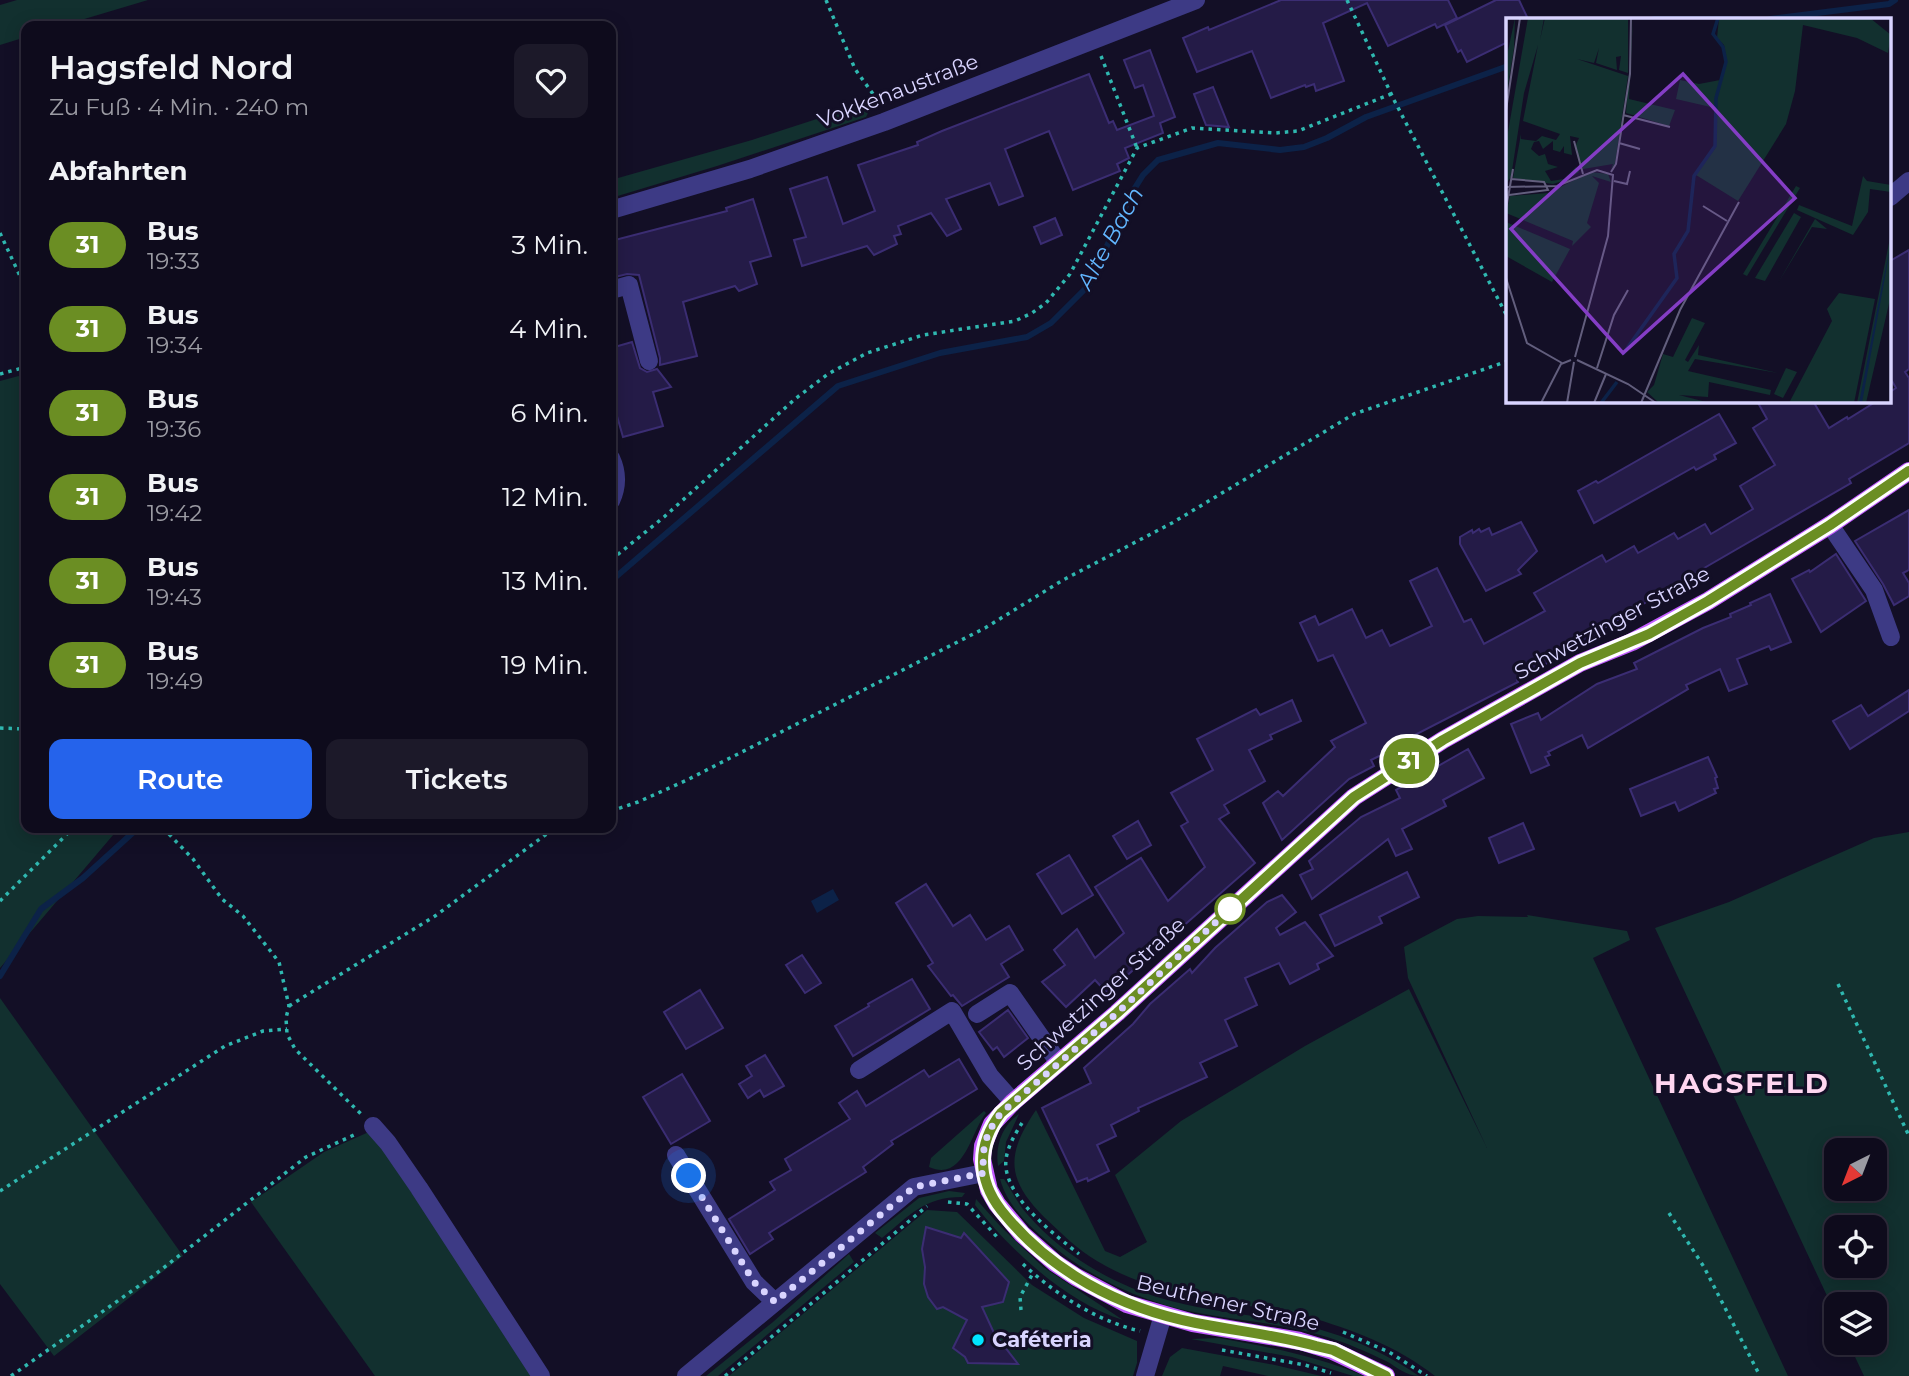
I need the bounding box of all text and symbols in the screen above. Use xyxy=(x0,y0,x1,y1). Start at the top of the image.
inset map xyxy=(1506,18,1892,402)
button: heart xyxy=(514,44,588,118)
text: Hagsfeld Nord xyxy=(49,47,294,87)
street label: Vokkenaustraße xyxy=(814,48,982,133)
text: Zu Fuß · 4 Min. · 240 m xyxy=(49,93,309,121)
text: Abfahrten xyxy=(49,155,188,187)
water label: Alte Bach xyxy=(1069,182,1150,296)
text: Bus xyxy=(147,215,199,247)
text: 3 Min. xyxy=(512,229,588,261)
text: 31 xyxy=(76,230,99,259)
text: 19:33 xyxy=(147,247,200,275)
text: Bus xyxy=(147,299,199,331)
text: 4 Min. xyxy=(509,313,588,345)
text: 31 xyxy=(76,314,99,343)
text: 19:34 xyxy=(147,331,202,359)
text: Bus xyxy=(147,383,199,415)
text: 6 Min. xyxy=(510,397,588,429)
text: 31 xyxy=(76,398,99,427)
text: 19:36 xyxy=(147,415,201,443)
text: Bus xyxy=(147,467,199,499)
text: 12 Min. xyxy=(502,481,588,513)
text: 31 xyxy=(76,482,99,511)
text: 19:42 xyxy=(147,499,202,527)
text: Bus xyxy=(147,551,199,583)
street label: Schwetzinger Straße xyxy=(1510,560,1714,685)
text: 13 Min. xyxy=(502,565,588,597)
text: 31 xyxy=(76,566,99,595)
text: 19:43 xyxy=(147,583,202,611)
text: Bus xyxy=(147,635,199,667)
text: 19 Min. xyxy=(501,649,588,681)
text: 31 xyxy=(76,650,99,679)
text: 19:49 xyxy=(147,667,203,695)
line badge: 31 xyxy=(1378,738,1440,784)
button: Route xyxy=(49,739,312,819)
button: Tickets xyxy=(326,739,588,819)
text: 31 xyxy=(1397,746,1421,775)
unlabelled marker xyxy=(1215,894,1245,924)
street label: Schwetzinger Straße xyxy=(1011,912,1190,1076)
district label: HAGSFELD xyxy=(1654,1066,1830,1100)
north arrow xyxy=(1824,1138,1886,1200)
map controls xyxy=(1824,1138,1887,1355)
your location xyxy=(671,1158,706,1193)
button: locate xyxy=(1824,1215,1887,1278)
street label: Beuthener Straße xyxy=(1134,1269,1322,1336)
button: layers xyxy=(1824,1292,1887,1355)
place label: Caféteria xyxy=(992,1327,1092,1352)
marker: Caféteria xyxy=(970,1332,986,1348)

